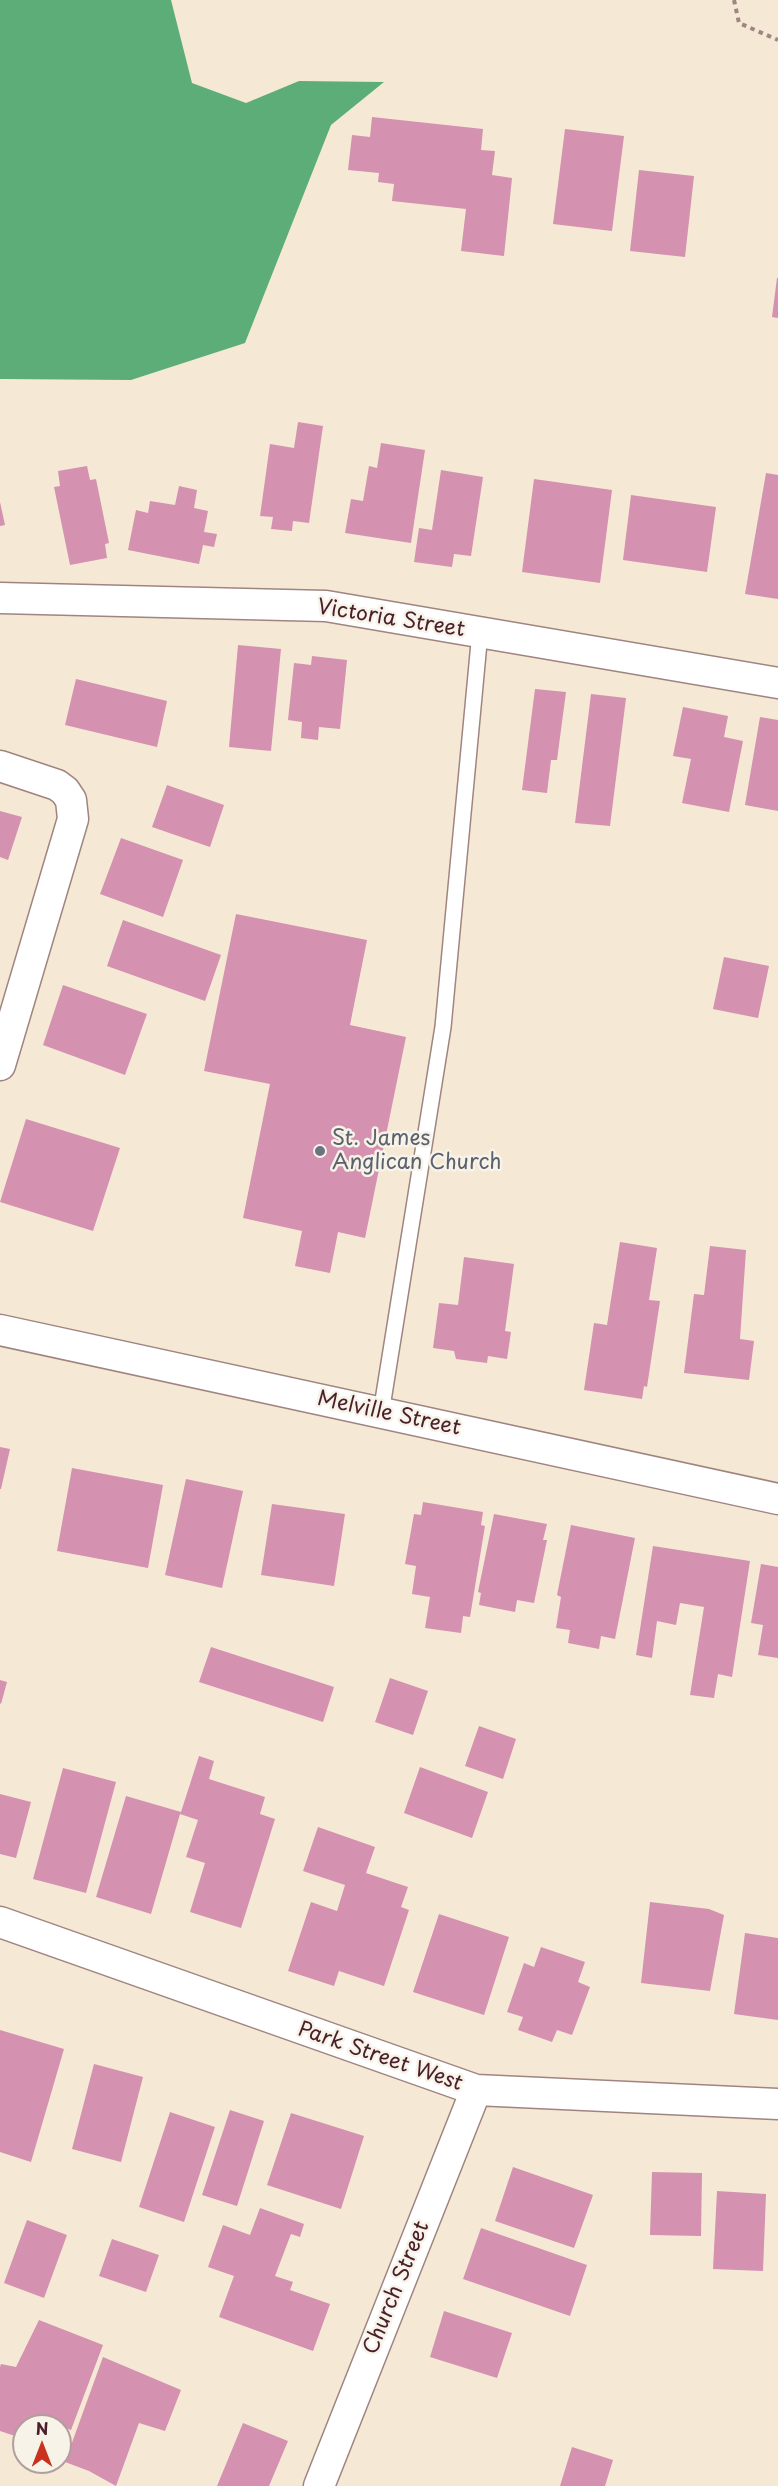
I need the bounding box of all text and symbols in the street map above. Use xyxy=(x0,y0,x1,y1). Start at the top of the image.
street label: Victoria Street xyxy=(315,595,467,643)
place label: St. James Anglican Church xyxy=(332,1126,501,1176)
marker: St. James Anglican Church xyxy=(313,1144,327,1158)
street label: Melville Street xyxy=(315,1386,463,1442)
street label: Park Street West xyxy=(294,2017,466,2097)
street label: Church Street xyxy=(359,2218,435,2358)
north arrow xyxy=(12,2414,72,2474)
text: N xyxy=(36,2416,48,2440)

